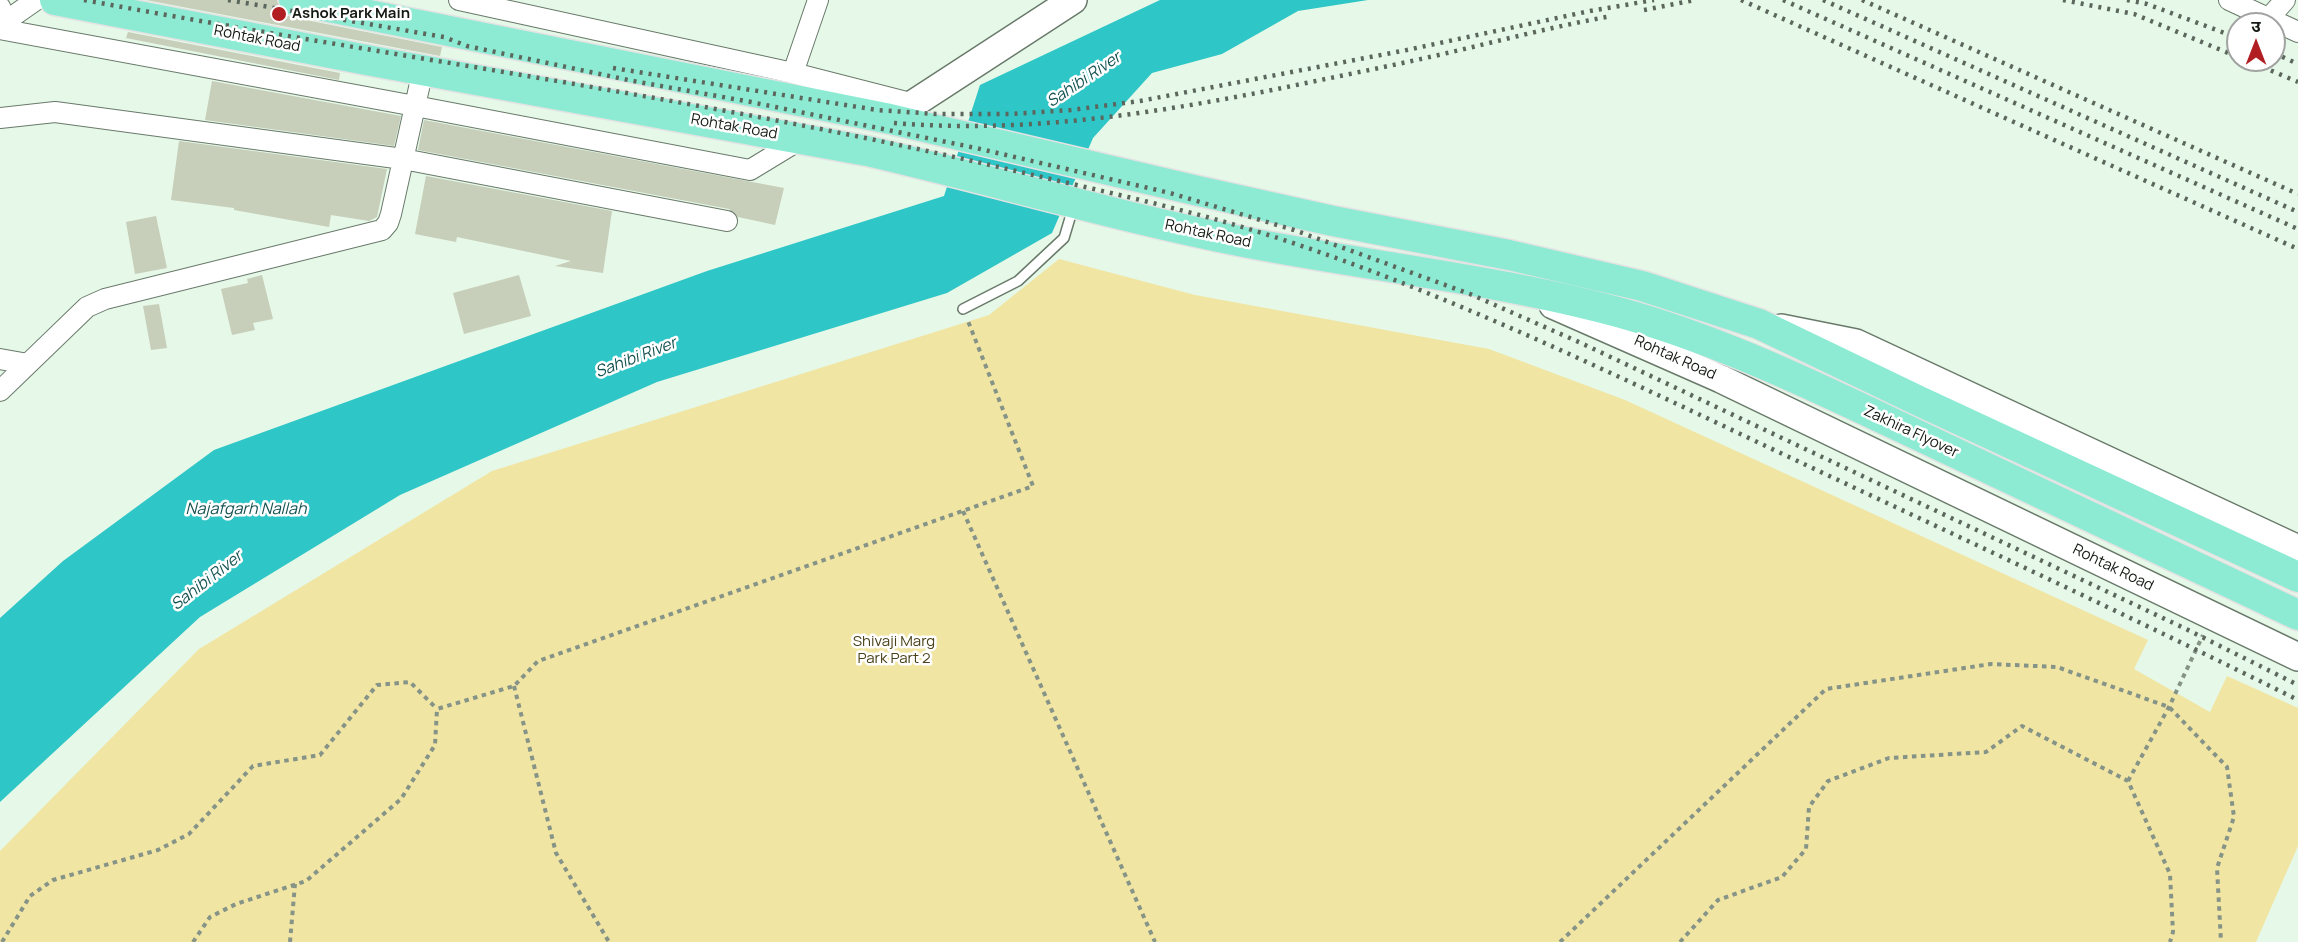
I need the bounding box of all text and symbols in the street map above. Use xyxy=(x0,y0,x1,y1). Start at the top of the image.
marker: Ashok Park Main xyxy=(270,5,288,23)
place label: Ashok Park Main xyxy=(292,5,410,23)
north arrow xyxy=(2226,12,2286,72)
text: उ xyxy=(2251,15,2261,37)
street label: Rohtak Road xyxy=(212,22,302,56)
water label: Sahibi River xyxy=(1043,48,1125,112)
street label: Rohtak Road xyxy=(689,111,779,143)
street label: Rohtak Road xyxy=(1163,216,1253,252)
street label: Rohtak Road xyxy=(1631,332,1719,384)
water label: Sahibi River xyxy=(593,334,679,382)
street label: Zakhira Flyover xyxy=(1861,402,1961,462)
water label: Najafgarh Nallah xyxy=(186,500,306,520)
street label: Rohtak Road xyxy=(2070,541,2156,595)
water label: Sahibi River xyxy=(168,547,246,615)
park label: Shivaji Marg Park Part 2 xyxy=(853,633,935,668)

